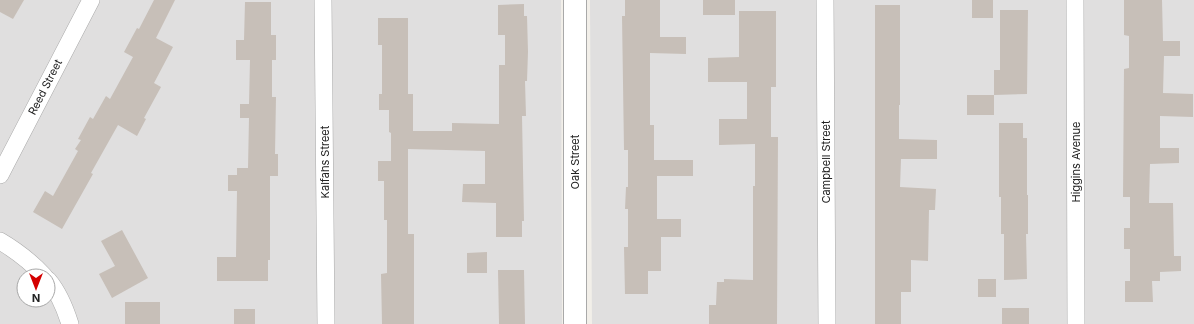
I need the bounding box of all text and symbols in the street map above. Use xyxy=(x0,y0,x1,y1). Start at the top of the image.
street label: Reed Street xyxy=(25,56,65,117)
street label: Campbell Street xyxy=(819,120,833,204)
street label: Higgins Avenue xyxy=(1069,121,1083,203)
street label: Kalfahs Street xyxy=(318,125,332,198)
street label: Oak Street xyxy=(568,134,582,189)
north arrow xyxy=(16,268,56,308)
text: N xyxy=(32,291,40,305)

